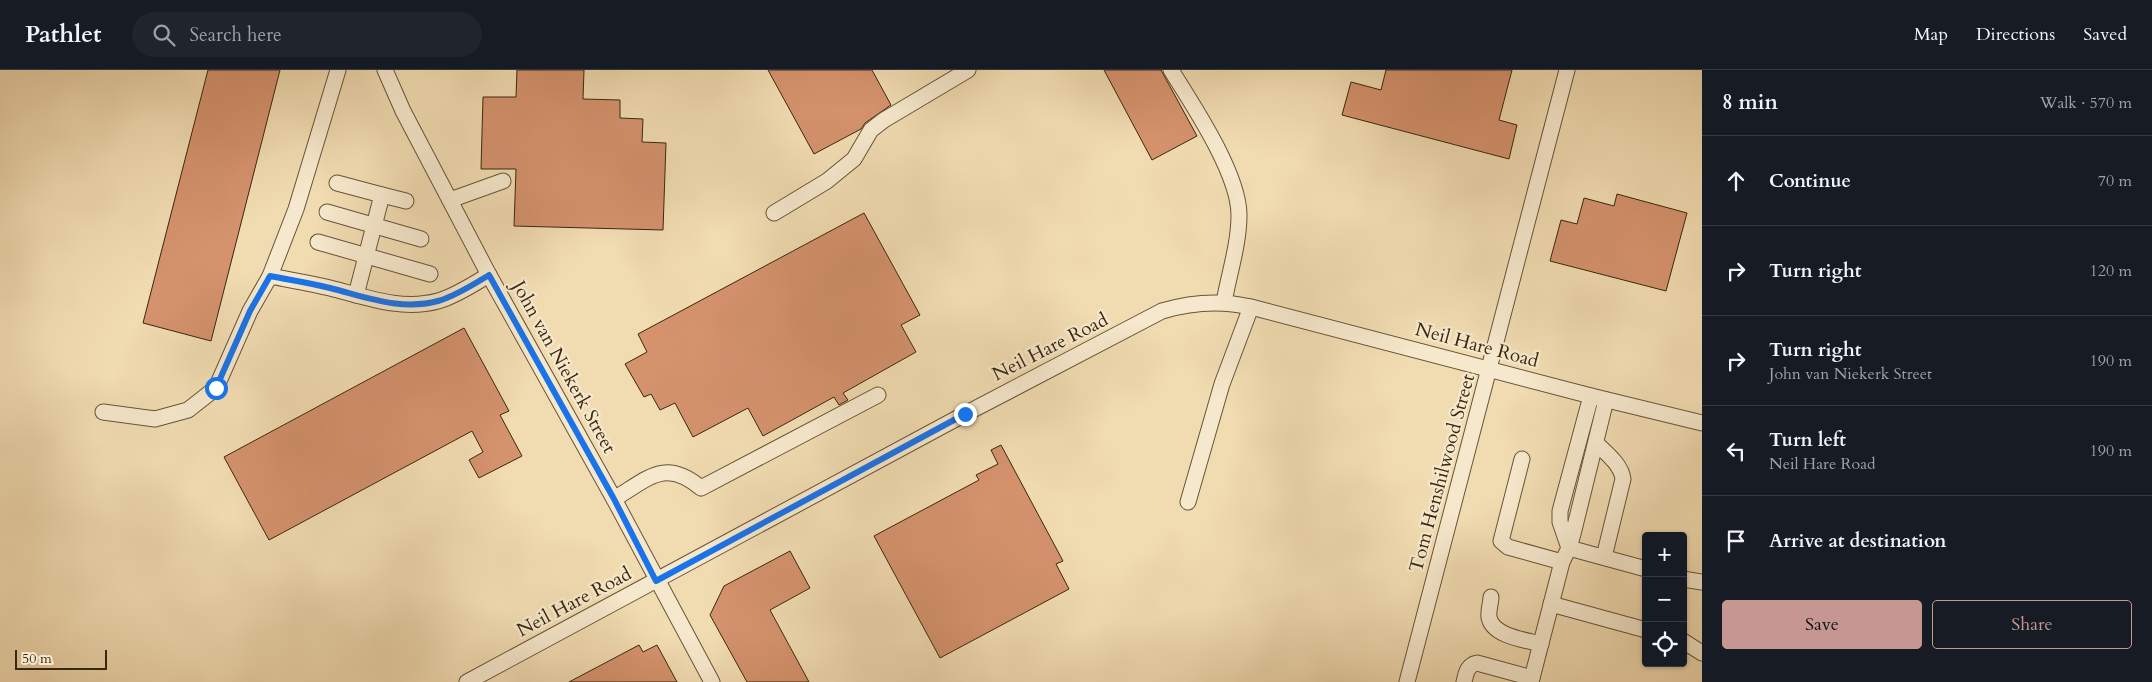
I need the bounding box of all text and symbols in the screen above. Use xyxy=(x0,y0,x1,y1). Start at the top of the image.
search box xyxy=(132,12,482,57)
text: Pathlet xyxy=(25,18,102,51)
icon: search xyxy=(150,21,178,49)
text: Search here xyxy=(190,22,282,48)
text: Map xyxy=(1914,22,1948,47)
text: Directions xyxy=(1976,22,2055,47)
text: Saved xyxy=(2083,22,2127,47)
text: 8 min xyxy=(1722,88,1778,117)
text: Walk · 570 m xyxy=(2040,92,2132,114)
icon: ahead xyxy=(1722,167,1750,195)
text: Continue xyxy=(1769,168,1851,194)
text: 70 m xyxy=(2098,170,2132,192)
icon: right xyxy=(1722,257,1750,285)
text: Turn right xyxy=(1769,258,1861,284)
text: 120 m xyxy=(2090,260,2132,282)
street label: John van Niekerk Street xyxy=(504,273,622,458)
street label: Neil Hare Road xyxy=(988,307,1112,387)
street label: Neil Hare Road xyxy=(1412,316,1542,374)
text: Turn right xyxy=(1769,337,1861,363)
icon: right xyxy=(1722,347,1750,375)
text: 190 m xyxy=(2090,350,2132,372)
text: John van Niekerk Street xyxy=(1769,363,1932,385)
street label: Tom Henshilwood Street xyxy=(1403,371,1481,575)
route start xyxy=(205,377,228,400)
route end xyxy=(954,403,977,426)
text: Turn left xyxy=(1769,427,1846,453)
icon: left xyxy=(1722,437,1750,465)
text: 190 m xyxy=(2090,440,2132,462)
text: Neil Hare Road xyxy=(1769,453,1876,475)
icon: arrive xyxy=(1722,527,1750,555)
text: Arrive at destination xyxy=(1769,528,1946,554)
map controls xyxy=(1642,532,1687,667)
button: + xyxy=(1642,532,1687,577)
street label: Neil Hare Road xyxy=(512,561,636,643)
button: − xyxy=(1642,577,1687,622)
button: Save xyxy=(1722,600,1922,649)
button: Share xyxy=(1932,600,2132,649)
button: locate xyxy=(1642,622,1687,667)
scale bar xyxy=(15,647,108,670)
text: 50 m xyxy=(22,649,52,668)

